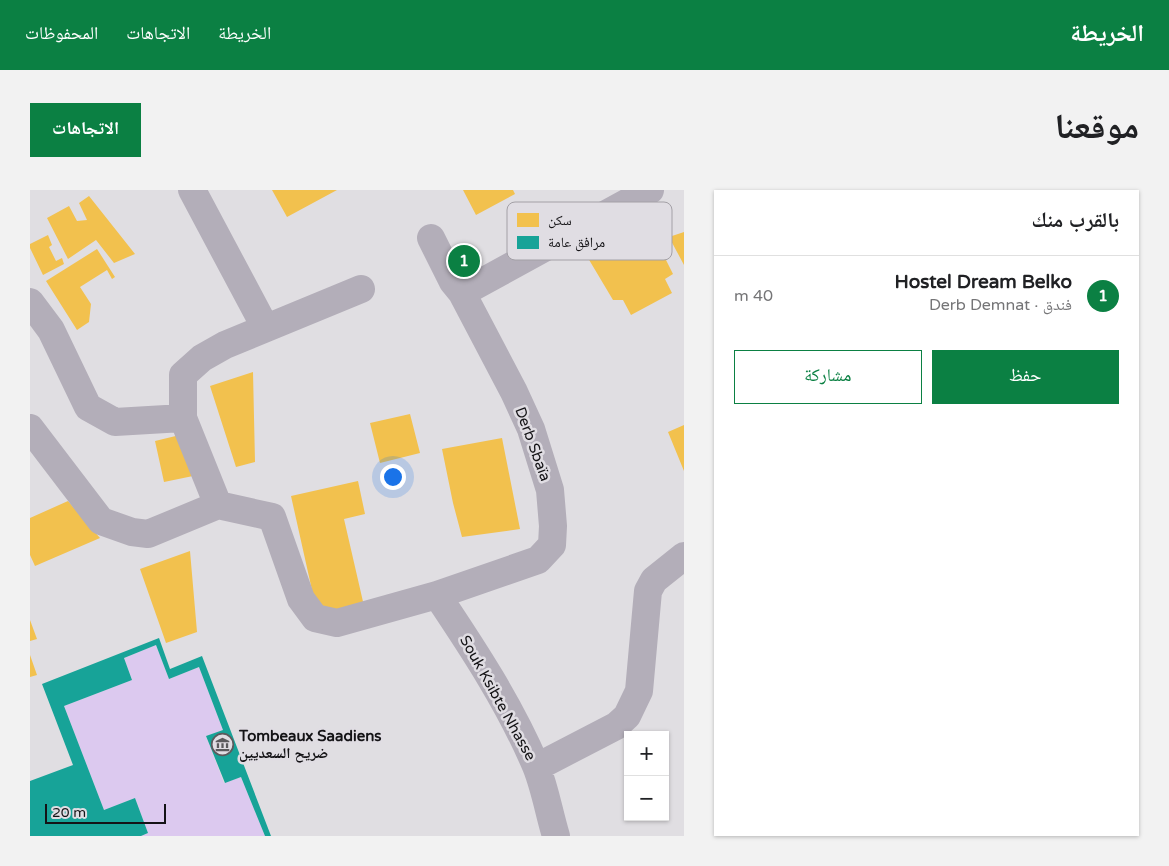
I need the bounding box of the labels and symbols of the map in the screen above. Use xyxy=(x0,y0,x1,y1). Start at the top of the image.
legend xyxy=(507,202,672,260)
text: سكن xyxy=(548,212,572,229)
text: مرافق عامة xyxy=(548,234,605,252)
pin: 1 xyxy=(448,242,480,280)
street label: Derb Sbaïa xyxy=(511,404,555,484)
your location xyxy=(380,464,406,490)
street label: Souk Ksibte Nhasse xyxy=(456,632,540,764)
place label: Tombeaux Saadiens ضريح السعديين xyxy=(238,727,381,763)
museum icon: Tombeaux Saadiens ضريح السعديين xyxy=(211,733,235,757)
scale bar xyxy=(45,801,166,824)

